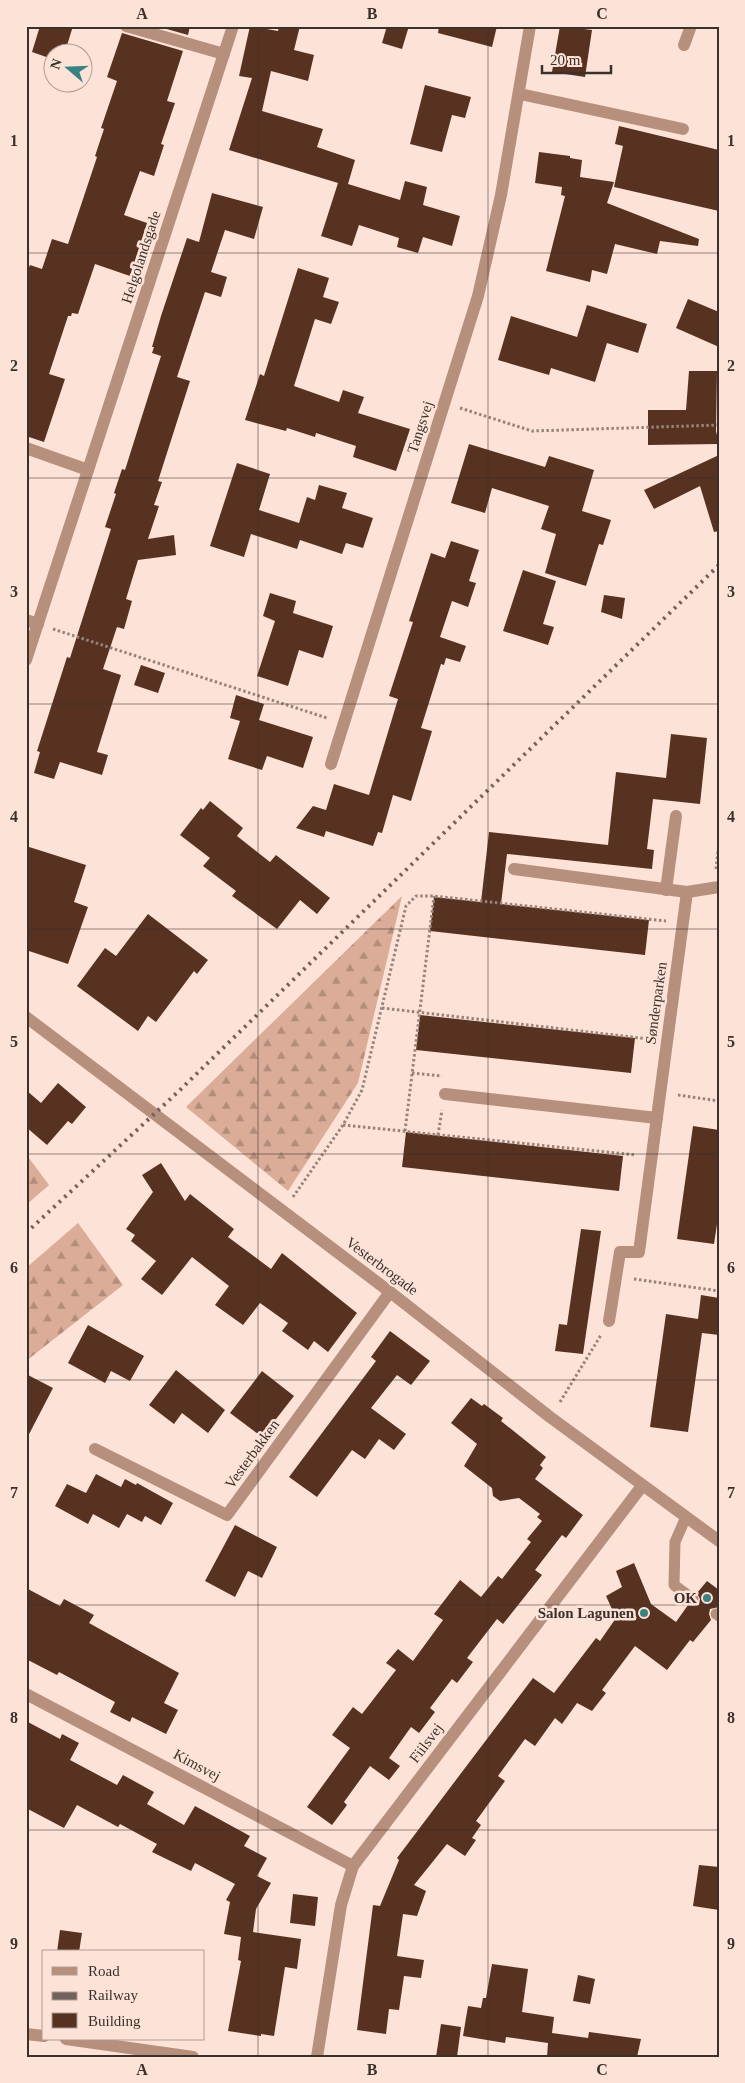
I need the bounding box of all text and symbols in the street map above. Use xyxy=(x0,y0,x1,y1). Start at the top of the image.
text: A xyxy=(136,5,148,22)
text: B xyxy=(367,5,378,22)
text: C xyxy=(596,5,608,22)
north arrow xyxy=(42,42,92,92)
scale bar xyxy=(542,42,611,74)
text: 20 m xyxy=(550,52,581,68)
text: N xyxy=(47,57,65,71)
text: 1 xyxy=(10,132,18,149)
text: 1 xyxy=(727,132,735,149)
street label: Helgolandsgade xyxy=(118,208,164,305)
text: 2 xyxy=(10,357,18,374)
text: 2 xyxy=(727,357,735,374)
street label: Tangsvej xyxy=(404,399,436,455)
text: 3 xyxy=(10,583,18,600)
text: 3 xyxy=(727,583,735,600)
text: 4 xyxy=(10,808,18,825)
text: 4 xyxy=(727,808,735,825)
street label: Sønderparken xyxy=(642,960,670,1045)
text: 5 xyxy=(10,1033,18,1050)
text: 5 xyxy=(727,1033,735,1050)
street label: Vesterbrogade xyxy=(343,1234,421,1298)
text: 6 xyxy=(10,1259,18,1276)
text: 6 xyxy=(727,1259,735,1276)
street label: Vesterbakken xyxy=(222,1416,283,1491)
text: 7 xyxy=(10,1484,18,1501)
text: 7 xyxy=(727,1484,735,1501)
place label: OK xyxy=(674,1590,697,1606)
marker: OK xyxy=(701,1592,713,1604)
place label: Salon Lagunen xyxy=(538,1605,635,1621)
marker: Salon Lagunen xyxy=(638,1607,650,1619)
text: 8 xyxy=(10,1709,18,1726)
text: 8 xyxy=(727,1709,735,1726)
street label: Fiilsvej xyxy=(406,1720,446,1766)
street label: Kimsvej xyxy=(171,1746,223,1784)
text: 9 xyxy=(10,1935,18,1952)
text: 9 xyxy=(727,1935,735,1952)
legend xyxy=(42,1950,205,2040)
text: Road xyxy=(88,1963,120,1979)
text: Railway xyxy=(88,1987,138,2003)
text: Building xyxy=(88,2013,141,2029)
text: A xyxy=(136,2061,148,2078)
text: B xyxy=(367,2061,378,2078)
text: C xyxy=(596,2061,608,2078)

